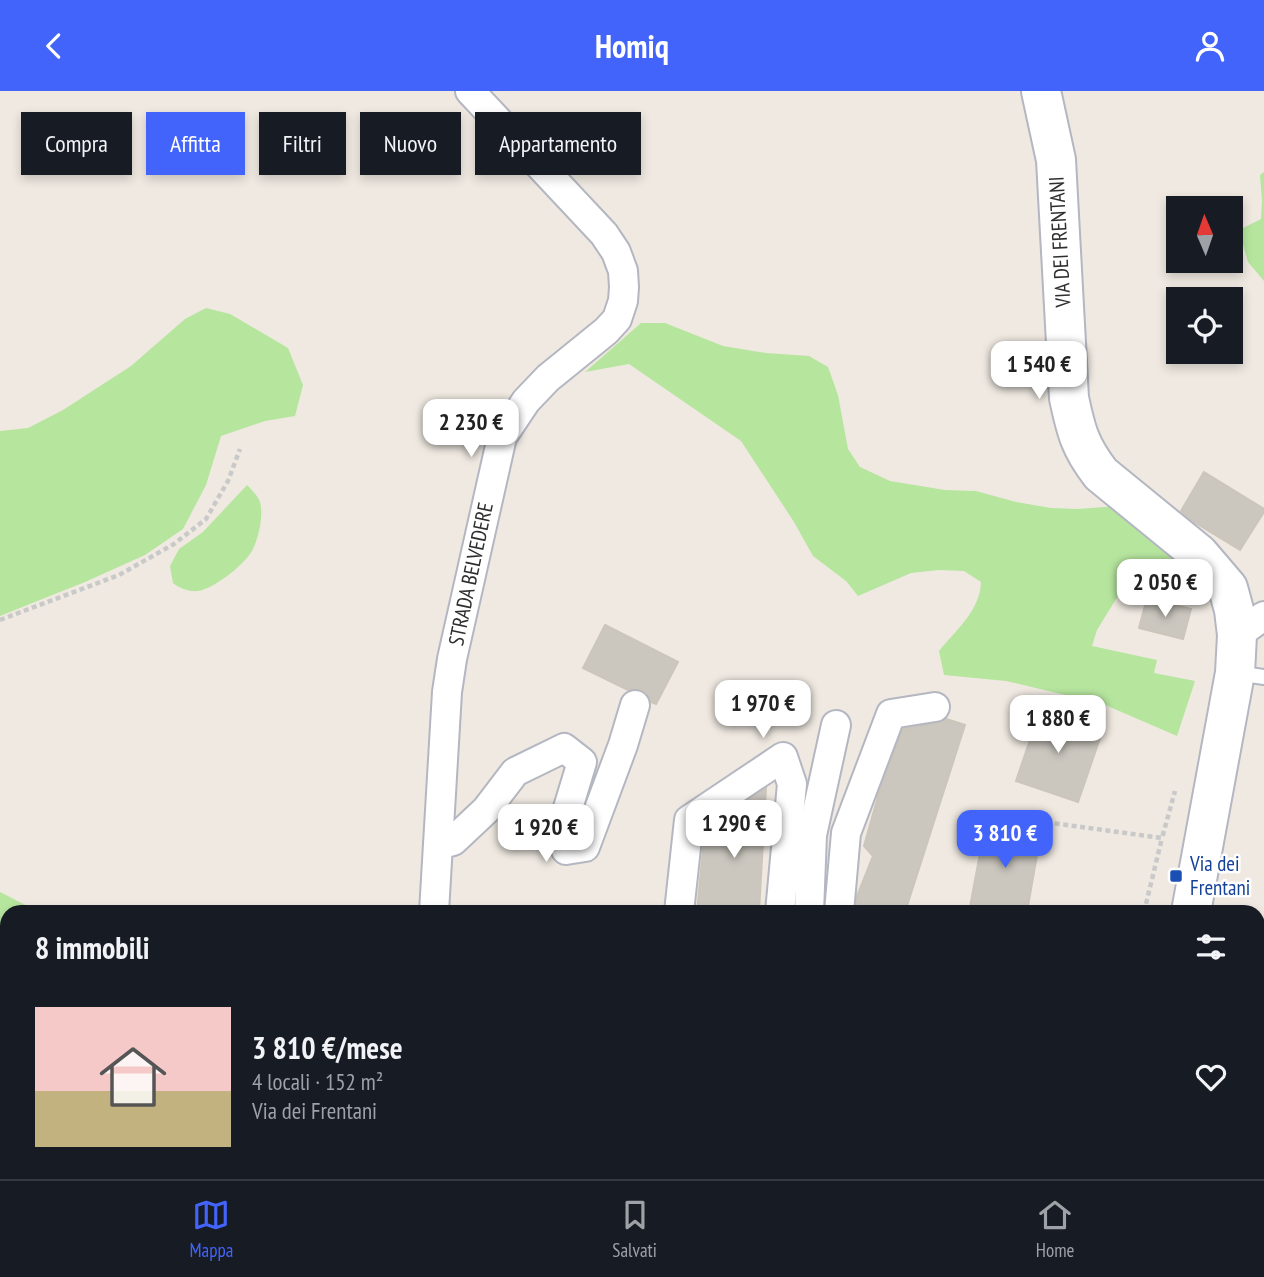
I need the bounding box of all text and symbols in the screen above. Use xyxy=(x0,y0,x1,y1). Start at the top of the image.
text: Homiq xyxy=(595,25,669,67)
icon: back xyxy=(35,27,73,65)
icon: person xyxy=(1191,27,1229,65)
chip: Compra xyxy=(21,112,132,175)
chip: Affitta xyxy=(146,112,245,175)
chip: Filtri xyxy=(259,112,346,175)
chip: Nuovo xyxy=(360,112,461,175)
chip: Appartamento xyxy=(475,112,641,175)
street label: VIA DEI FRENTANI xyxy=(1043,176,1076,309)
north arrow xyxy=(1166,196,1242,273)
map controls xyxy=(1166,196,1243,364)
button: locate xyxy=(1166,287,1243,364)
pin: 1 540 € xyxy=(974,341,1104,401)
text: 1 540 € xyxy=(1007,349,1071,378)
pin: 2 230 € xyxy=(406,399,536,459)
text: 2 230 € xyxy=(439,407,503,436)
street label: STRADA BELVEDERE xyxy=(442,500,499,648)
pin: 2 050 € xyxy=(1100,559,1230,619)
text: 2 050 € xyxy=(1133,567,1197,596)
pin: 1 970 € xyxy=(698,681,828,740)
text: 1 970 € xyxy=(731,688,795,717)
pin: 1 880 € xyxy=(993,695,1123,755)
text: 1 880 € xyxy=(1026,703,1090,732)
pin: 1 290 € xyxy=(669,801,799,860)
pin: 1 920 € xyxy=(481,805,611,864)
text: 1 290 € xyxy=(702,808,766,837)
pin: 3 810 € xyxy=(940,811,1070,870)
text: 1 920 € xyxy=(514,812,578,841)
text: 3 810 € xyxy=(973,818,1037,847)
place label: Via dei Frentani xyxy=(1189,850,1250,901)
marker: Via dei Frentani xyxy=(1168,868,1184,884)
text: 8 immobili xyxy=(35,928,149,967)
icon: filters xyxy=(1192,928,1230,966)
text: 3 810 €/mese xyxy=(252,1028,403,1067)
icon: home xyxy=(91,1035,175,1119)
icon: heart xyxy=(1192,1058,1230,1096)
text: 4 locali · 152 m² xyxy=(252,1067,383,1096)
text: Via dei Frentani xyxy=(252,1096,377,1125)
tab: Mappa xyxy=(190,1196,233,1262)
tab: Salvati xyxy=(612,1196,657,1262)
tab: Home xyxy=(1036,1196,1074,1262)

